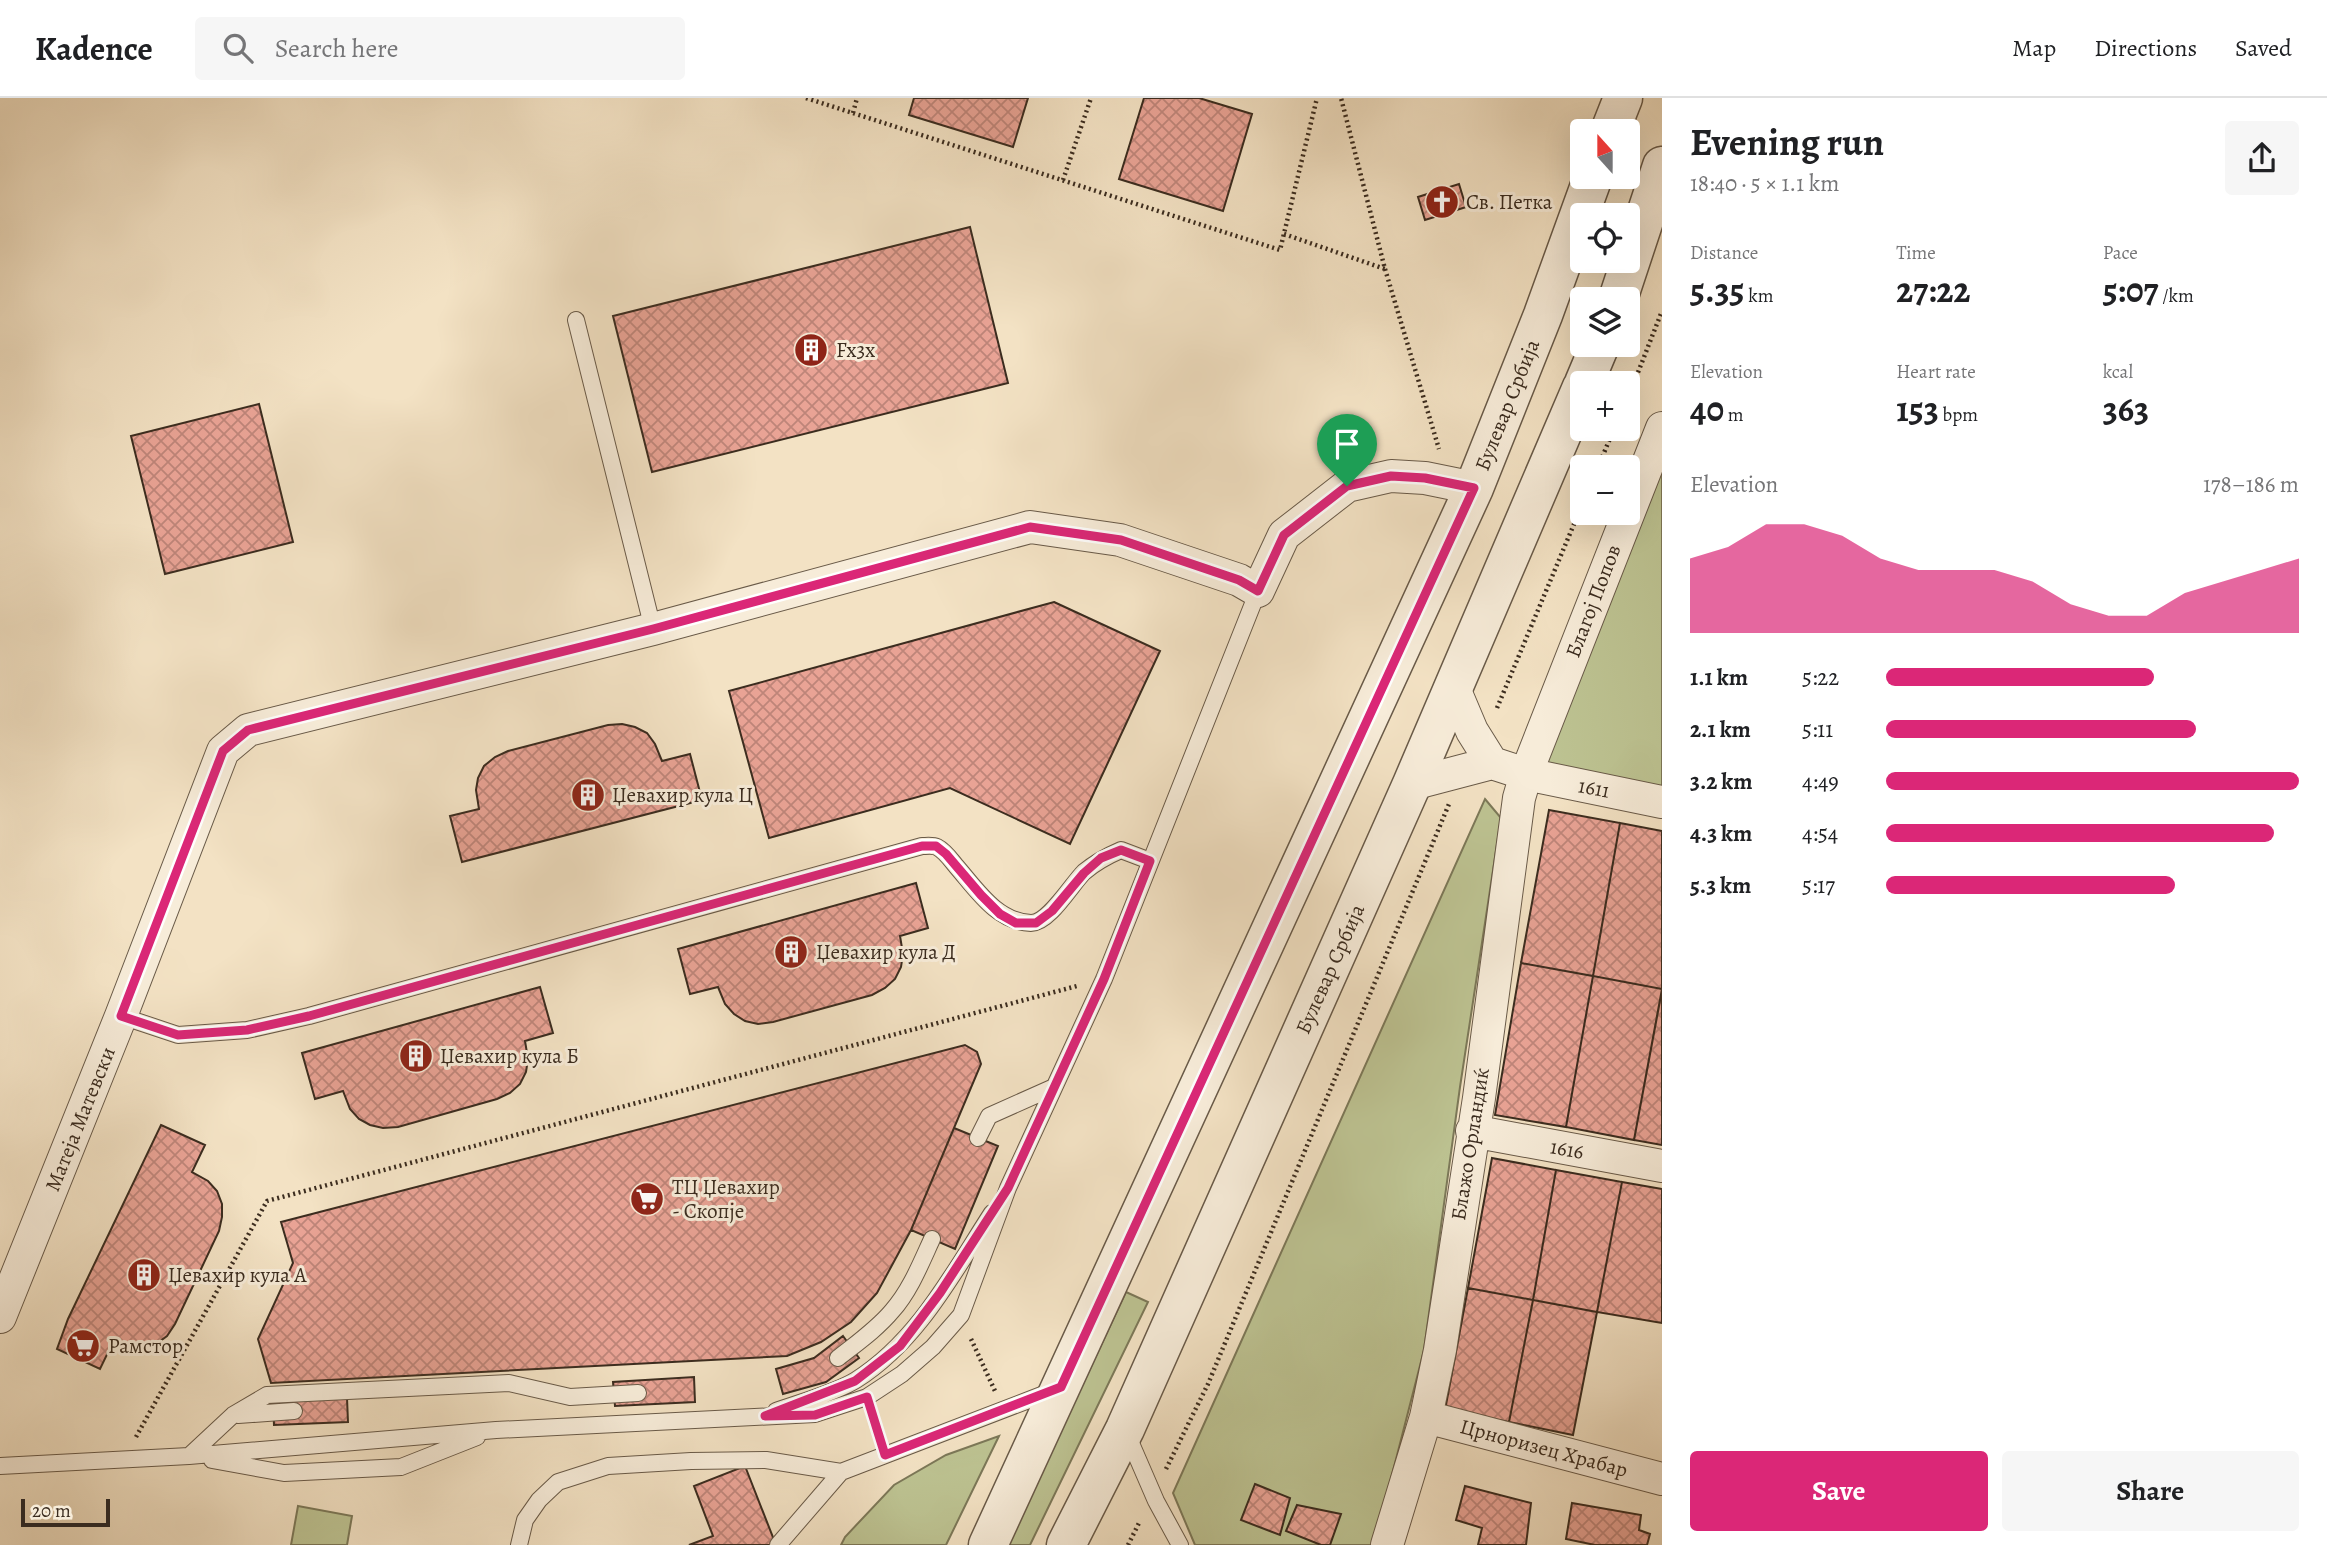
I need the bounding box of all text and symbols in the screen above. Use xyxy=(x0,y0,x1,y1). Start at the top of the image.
search box xyxy=(195,17,685,80)
text: Kadence xyxy=(35,26,153,71)
icon: search xyxy=(219,29,257,67)
text: Search here xyxy=(275,31,398,66)
text: Map xyxy=(2012,32,2056,64)
text: Directions xyxy=(2094,32,2197,64)
text: Saved xyxy=(2235,32,2292,64)
text: Evening run xyxy=(1690,116,1884,168)
north arrow xyxy=(1570,119,1640,189)
map controls xyxy=(1570,119,1640,525)
button: share xyxy=(2225,121,2299,195)
text: 18:40 · 5 × 1.1 km xyxy=(1690,168,1839,199)
church icon: Св. Петка xyxy=(1423,183,1461,221)
place label: Св. Петка xyxy=(1466,188,1553,216)
button: locate xyxy=(1570,203,1640,273)
text: Distance xyxy=(1690,240,1758,266)
text: Time xyxy=(1896,240,1936,266)
text: Pace xyxy=(2103,240,2138,266)
text: 5.35 xyxy=(1690,266,1745,314)
text: 27:22 xyxy=(1896,266,1970,314)
text: 5:07 xyxy=(2103,266,2158,314)
text: km xyxy=(1745,283,1774,309)
text: /km xyxy=(2158,283,2194,309)
button: layers xyxy=(1570,287,1640,357)
building icon: Fx3x xyxy=(792,331,830,369)
street label: Булевар Србија xyxy=(1468,335,1546,475)
place label: Fx3x xyxy=(836,336,875,364)
text: Elevation xyxy=(1690,359,1763,385)
text: Heart rate xyxy=(1896,359,1976,385)
text: kcal xyxy=(2103,359,2133,385)
button: + xyxy=(1570,371,1640,441)
text: 40 xyxy=(1690,385,1724,433)
text: 153 xyxy=(1896,385,1939,433)
text: 363 xyxy=(2103,385,2149,433)
text: m xyxy=(1724,402,1744,428)
text: bpm xyxy=(1939,402,1978,428)
pin xyxy=(1317,414,1377,486)
icon: arrive xyxy=(1328,425,1366,463)
button: − xyxy=(1570,455,1640,525)
text: Elevation xyxy=(1690,469,1778,500)
text: 178–186 m xyxy=(2203,469,2299,500)
street label: Благој Попов xyxy=(1559,540,1627,662)
text: 1.1 km xyxy=(1690,662,1748,693)
text: 5:22 xyxy=(1802,662,1839,693)
text: 2.1 km xyxy=(1690,714,1751,745)
text: 5:11 xyxy=(1802,714,1833,745)
text: 3.2 km xyxy=(1690,766,1753,797)
text: 4:49 xyxy=(1802,766,1839,797)
street label: 1611 xyxy=(1576,771,1612,805)
building icon: Џевахир кула Ц xyxy=(569,776,607,814)
place label: Џевахир кула Ц xyxy=(612,781,753,809)
text: 4.3 km xyxy=(1690,818,1752,849)
text: 4:54 xyxy=(1802,818,1838,849)
text: 5.3 km xyxy=(1690,870,1751,901)
text: 5:17 xyxy=(1802,870,1835,901)
street label: Булевар Србија xyxy=(1289,899,1371,1038)
building icon: Џевахир кула Д xyxy=(772,933,810,971)
place label: Џевахир кула Д xyxy=(816,938,956,966)
building icon: Џевахир кула Б xyxy=(397,1037,435,1075)
place label: Џевахир кула Б xyxy=(440,1042,579,1070)
street label: Матеја Матевски xyxy=(38,1043,122,1195)
street label: Блажо Орландиќ xyxy=(1444,1066,1496,1222)
street label: 1616 xyxy=(1548,1132,1586,1166)
place label: ТЦ Џевахир - Скопје xyxy=(672,1173,780,1225)
supermarket icon: ТЦ Џевахир - Скопје xyxy=(628,1180,666,1218)
building icon: Џевахир кула А xyxy=(125,1256,163,1294)
place label: Џевахир кула А xyxy=(168,1261,307,1289)
supermarket icon: Рамстор xyxy=(64,1327,102,1365)
place label: Рамстор xyxy=(108,1332,183,1360)
street label: Црноризец Храбар xyxy=(1457,1412,1631,1484)
button: Save xyxy=(1690,1451,1988,1531)
button: Share xyxy=(2002,1451,2299,1531)
scale bar xyxy=(21,1496,110,1528)
text: 20 m xyxy=(32,1498,71,1524)

